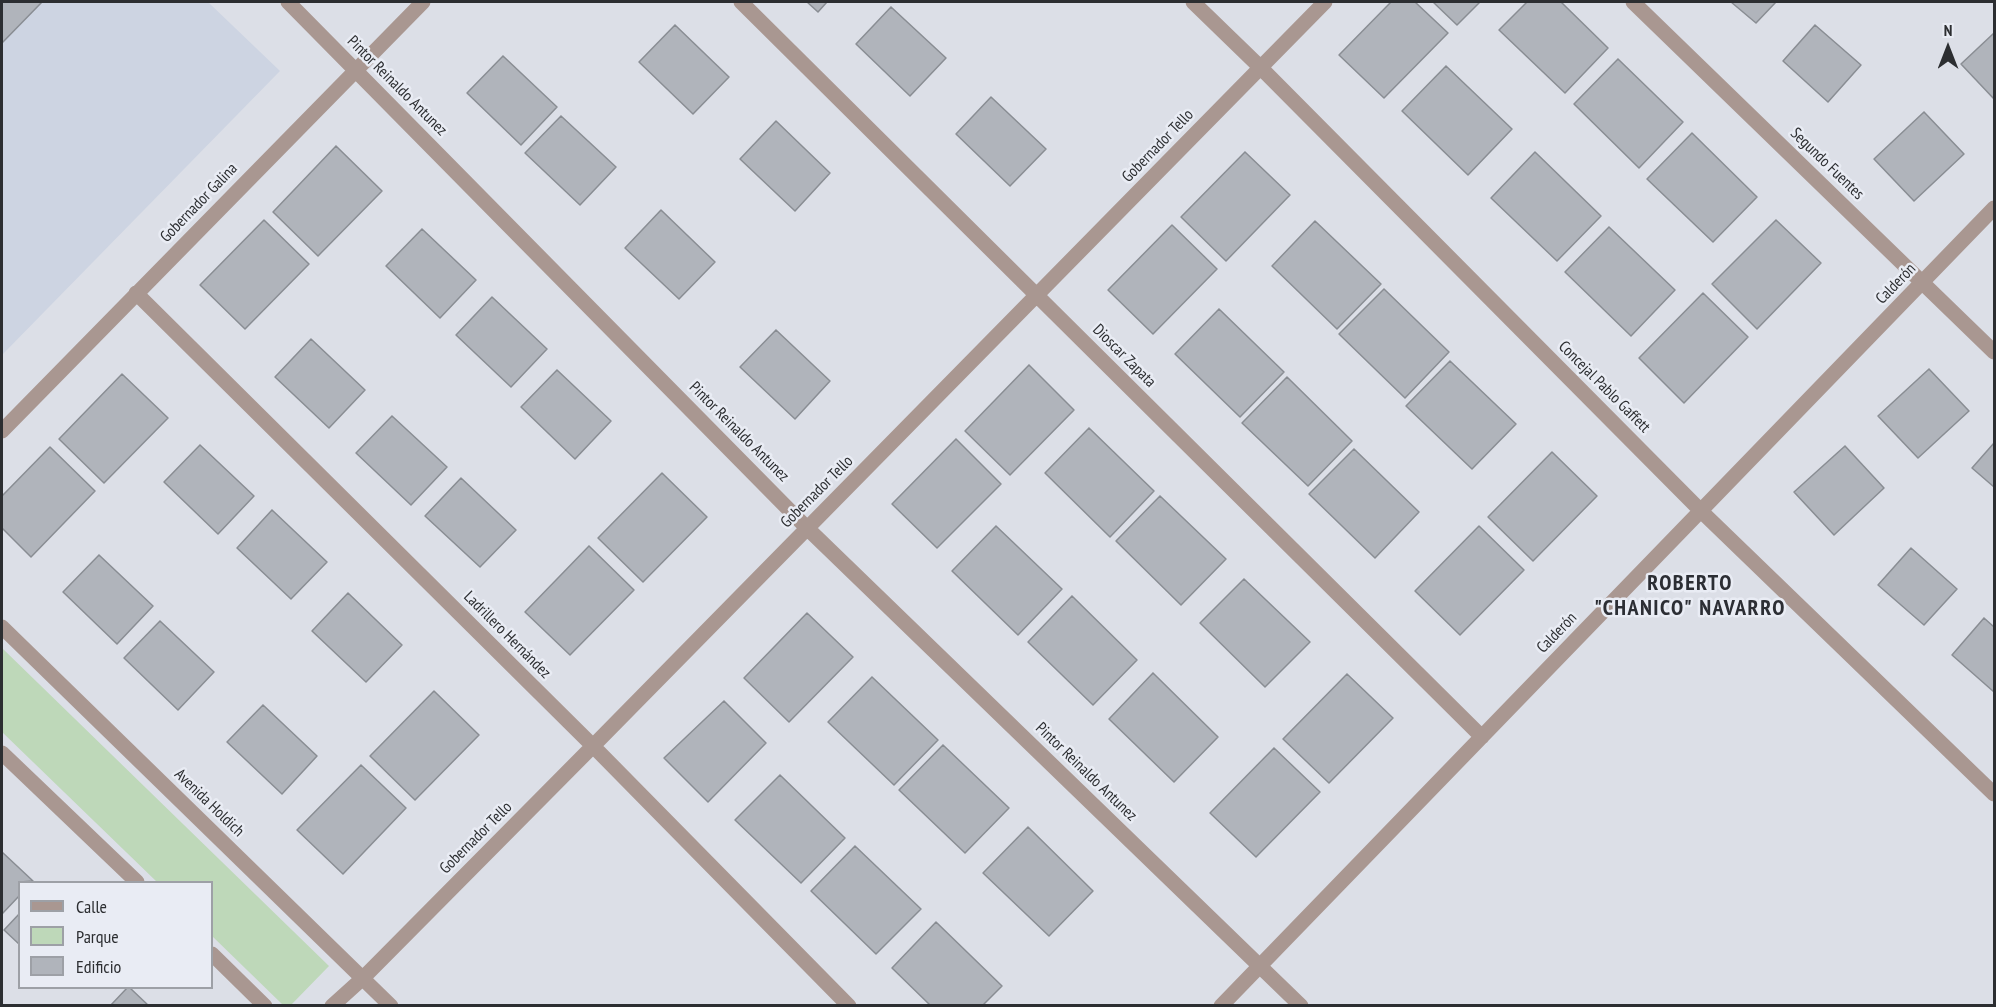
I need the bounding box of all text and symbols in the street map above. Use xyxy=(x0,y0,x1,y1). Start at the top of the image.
north arrow xyxy=(1918,18,1978,78)
text: N xyxy=(1944,20,1952,40)
street label: Pintor Reinaldo Antunez xyxy=(343,32,451,140)
street label: Gobernador Tello xyxy=(1118,105,1198,187)
street label: Segundo Fuentes xyxy=(1786,124,1868,204)
street label: Gobernador Galina xyxy=(156,159,242,247)
street label: Calderón xyxy=(1872,260,1920,308)
street label: Dioscar Zapata xyxy=(1088,320,1160,392)
street label: Concejal Pablo Gaffett xyxy=(1554,337,1654,437)
street label: Pintor Reinaldo Antunez xyxy=(685,378,793,486)
street label: Gobernador Tello xyxy=(777,452,857,532)
district label: ROBERTO "CHANICO" NAVARRO xyxy=(1594,571,1786,622)
street label: Ladrillero Hernández xyxy=(459,587,555,683)
street label: Calderón xyxy=(1533,609,1581,657)
street label: Pintor Reinaldo Antunez xyxy=(1031,719,1141,825)
street label: Avenida Holdich xyxy=(170,765,248,841)
street label: Gobernador Tello xyxy=(436,798,516,878)
legend xyxy=(18,881,213,989)
text: Calle xyxy=(76,895,107,918)
text: Parque xyxy=(76,925,119,948)
text: Edificio xyxy=(76,955,121,978)

